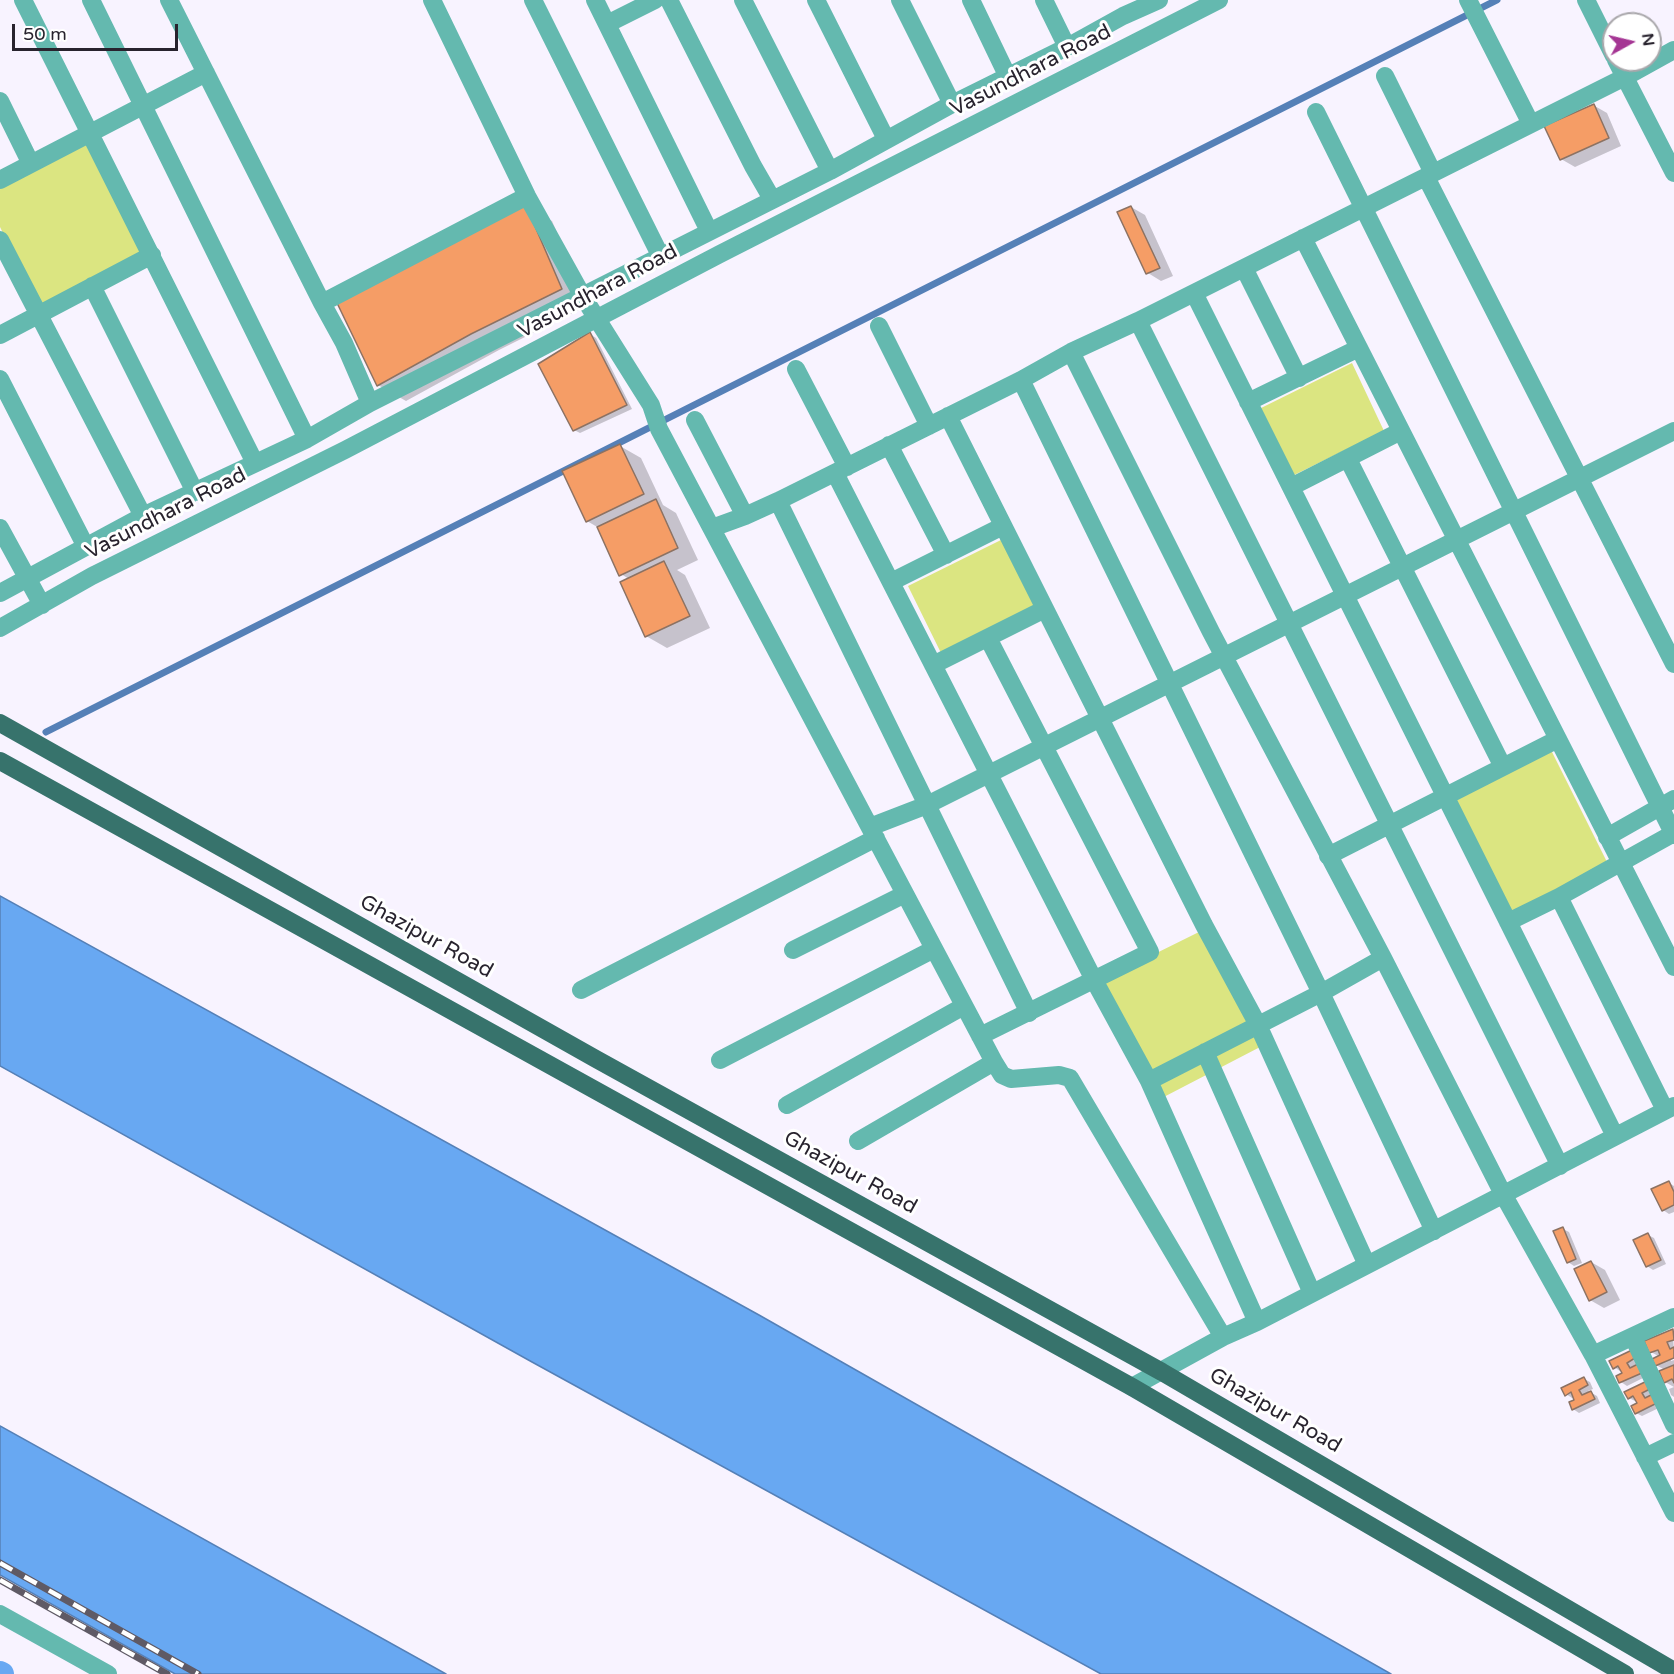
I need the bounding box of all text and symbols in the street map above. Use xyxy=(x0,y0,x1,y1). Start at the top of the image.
scale bar xyxy=(15,12,182,50)
north arrow xyxy=(1602,12,1662,72)
street label: Vasundhara Road xyxy=(947,20,1115,122)
text: 50 m xyxy=(23,23,67,45)
text: N xyxy=(1637,32,1659,48)
street label: Vasundhara Road xyxy=(514,239,682,345)
street label: Vasundhara Road xyxy=(82,463,250,565)
street label: Ghazipur Road xyxy=(355,890,497,984)
street label: Ghazipur Road xyxy=(779,1126,921,1220)
street label: Ghazipur Road xyxy=(1204,1363,1346,1459)

